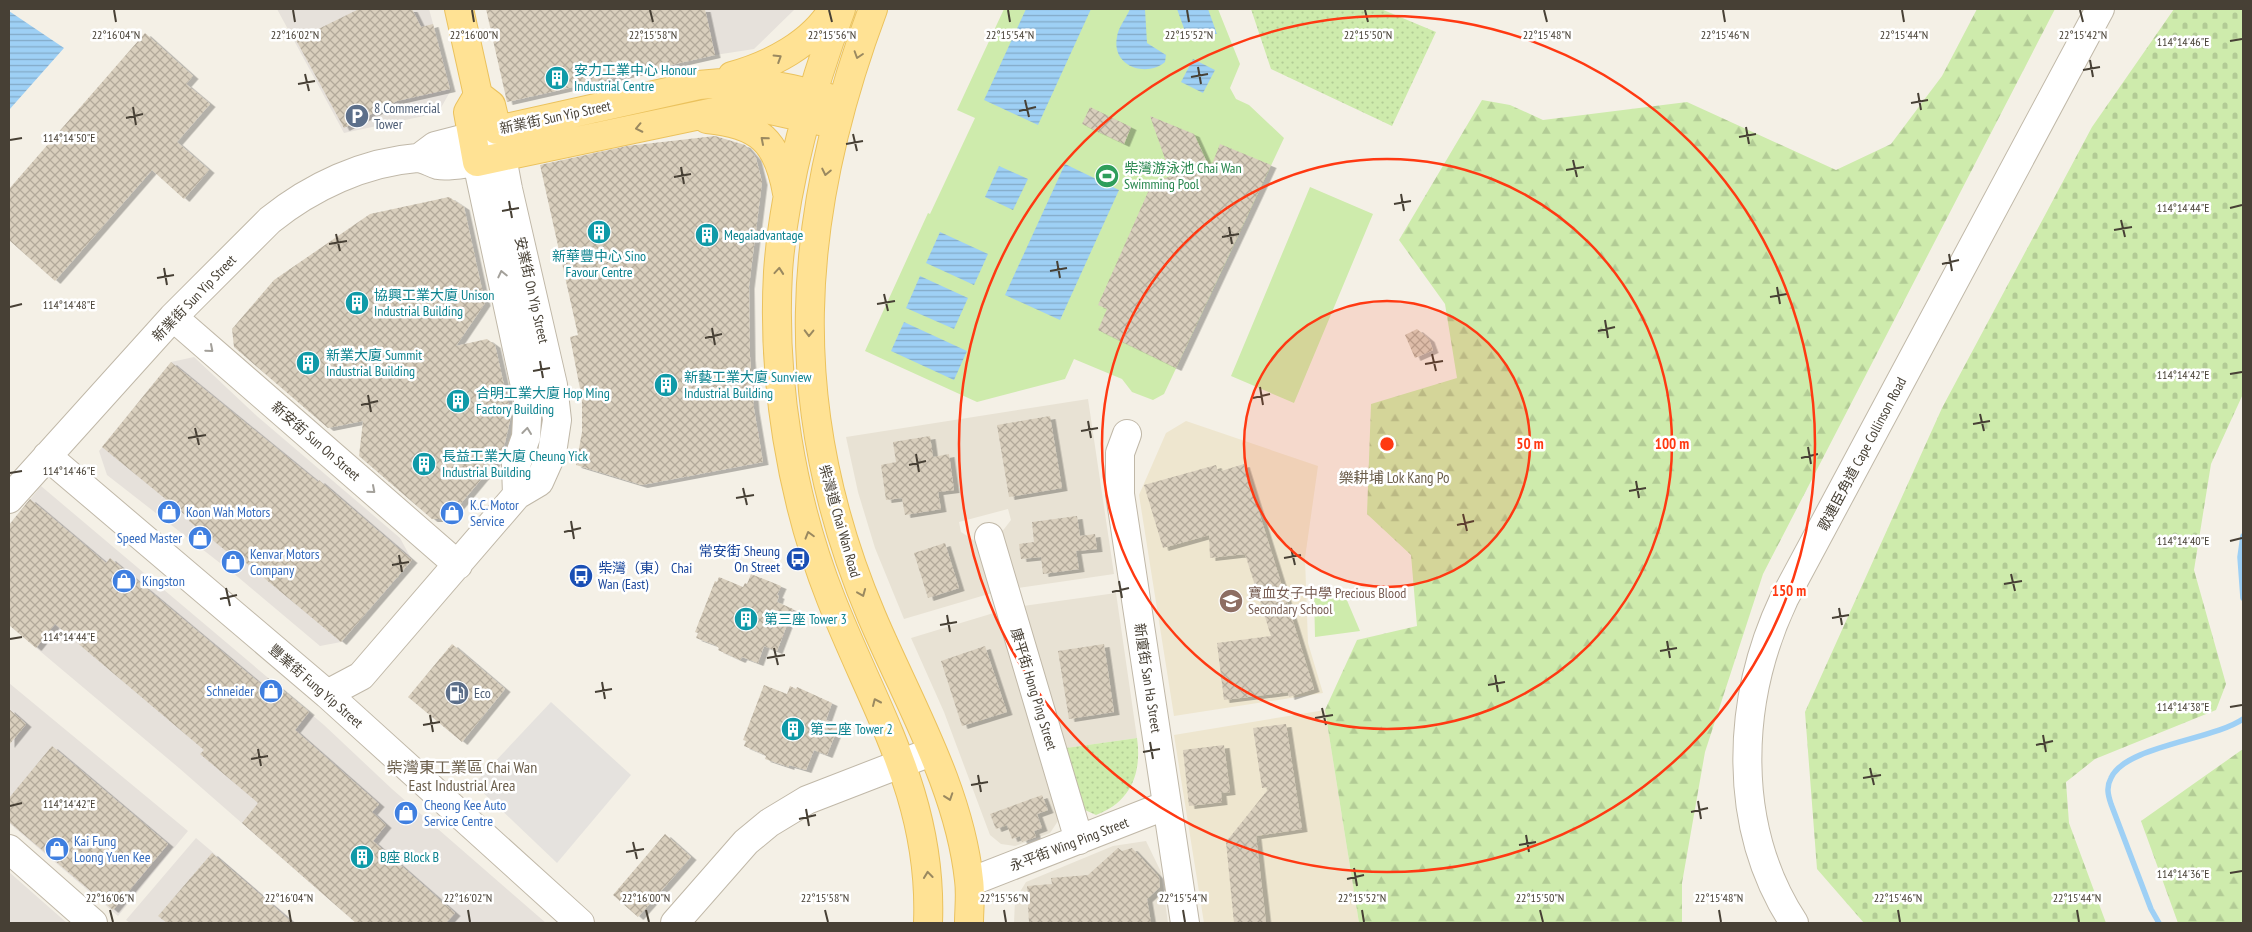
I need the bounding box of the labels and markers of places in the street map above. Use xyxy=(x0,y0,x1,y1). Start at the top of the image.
place label: 安力工業中心 Honour Industrial Centre xyxy=(574,61,697,95)
building icon: 安力工業中心 Honour Industrial Centre xyxy=(544,65,570,91)
place label: 8 Commercial Tower xyxy=(374,99,441,133)
parking icon: 8 Commercial Tower xyxy=(344,103,370,129)
place label: 柴灣游泳池 Chai Wan Swimming Pool xyxy=(1124,159,1242,193)
sports icon: 柴灣游泳池 Chai Wan Swimming Pool xyxy=(1094,163,1120,189)
building icon: 新華豐中心 Sino Favour Centre xyxy=(586,219,612,245)
building icon: Megaiadvantage xyxy=(694,222,720,248)
place label: Megaiadvantage xyxy=(724,226,804,244)
place label: 新華豐中心 Sino Favour Centre xyxy=(552,247,646,281)
place label: 協興工業大廈 Unison Industrial Building xyxy=(374,286,494,320)
building icon: 協興工業大廈 Unison Industrial Building xyxy=(344,290,370,316)
place label: 新業大廈 Summit Industrial Building xyxy=(326,346,422,380)
building icon: 新業大廈 Summit Industrial Building xyxy=(295,350,321,376)
place label: 新藝工業大廈 Sunview Industrial Building xyxy=(684,368,812,402)
building icon: 新藝工業大廈 Sunview Industrial Building xyxy=(653,372,679,398)
place label: 合明工業大廈 Hop Ming Factory Building xyxy=(476,384,610,418)
building icon: 合明工業大廈 Hop Ming Factory Building xyxy=(445,388,471,414)
centre of rings xyxy=(1378,435,1396,453)
place label: 長益工業大廈 Cheung Yick Industrial Building xyxy=(442,447,589,481)
building icon: 長益工業大廈 Cheung Yick Industrial Building xyxy=(411,451,437,477)
place label: K.C. Motor Service xyxy=(470,496,519,530)
shop icon: Koon Wah Motors xyxy=(156,499,182,525)
shop icon: K.C. Motor Service xyxy=(439,500,465,526)
place label: Koon Wah Motors xyxy=(186,503,271,521)
shop icon: Speed Master xyxy=(187,525,213,551)
place label: Speed Master xyxy=(117,529,182,547)
place label: 常安街 Sheung On Street xyxy=(699,542,780,576)
place label: Kenvar Motors Company xyxy=(250,545,320,579)
bus stop icon: 常安街 Sheung On Street xyxy=(785,546,811,572)
shop icon: Kenvar Motors Company xyxy=(220,549,246,575)
place label: 柴灣（東） Chai Wan (East) xyxy=(598,559,692,593)
bus stop icon: 柴灣（東） Chai Wan (East) xyxy=(568,563,594,589)
shop icon: Kingston xyxy=(111,568,137,594)
place label: Kingston xyxy=(142,572,185,590)
place label: 寶血女子中學 Precious Blood Secondary School xyxy=(1248,584,1406,618)
school or university icon: 寶血女子中學 Precious Blood Secondary School xyxy=(1218,588,1244,614)
building icon: 第三座 Tower 3 xyxy=(733,606,759,632)
place label: 第三座 Tower 3 xyxy=(764,610,847,628)
shop icon: Schneider xyxy=(258,678,284,704)
fuel station icon: Eco xyxy=(444,680,470,706)
place label: Schneider xyxy=(206,682,254,700)
place label: Eco xyxy=(474,684,491,702)
building icon: 第二座 Tower 2 xyxy=(780,716,806,742)
place label: 第二座 Tower 2 xyxy=(810,720,893,738)
place label: Cheong Kee Auto Service Centre xyxy=(424,796,506,830)
shop icon: Cheong Kee Auto Service Centre xyxy=(393,800,419,826)
place label: Kai Fung Loong Yuen Kee xyxy=(74,832,151,866)
shop icon: Kai Fung Loong Yuen Kee xyxy=(44,836,70,862)
building icon: B座 Block B xyxy=(349,844,375,870)
place label: B座 Block B xyxy=(380,848,439,866)

